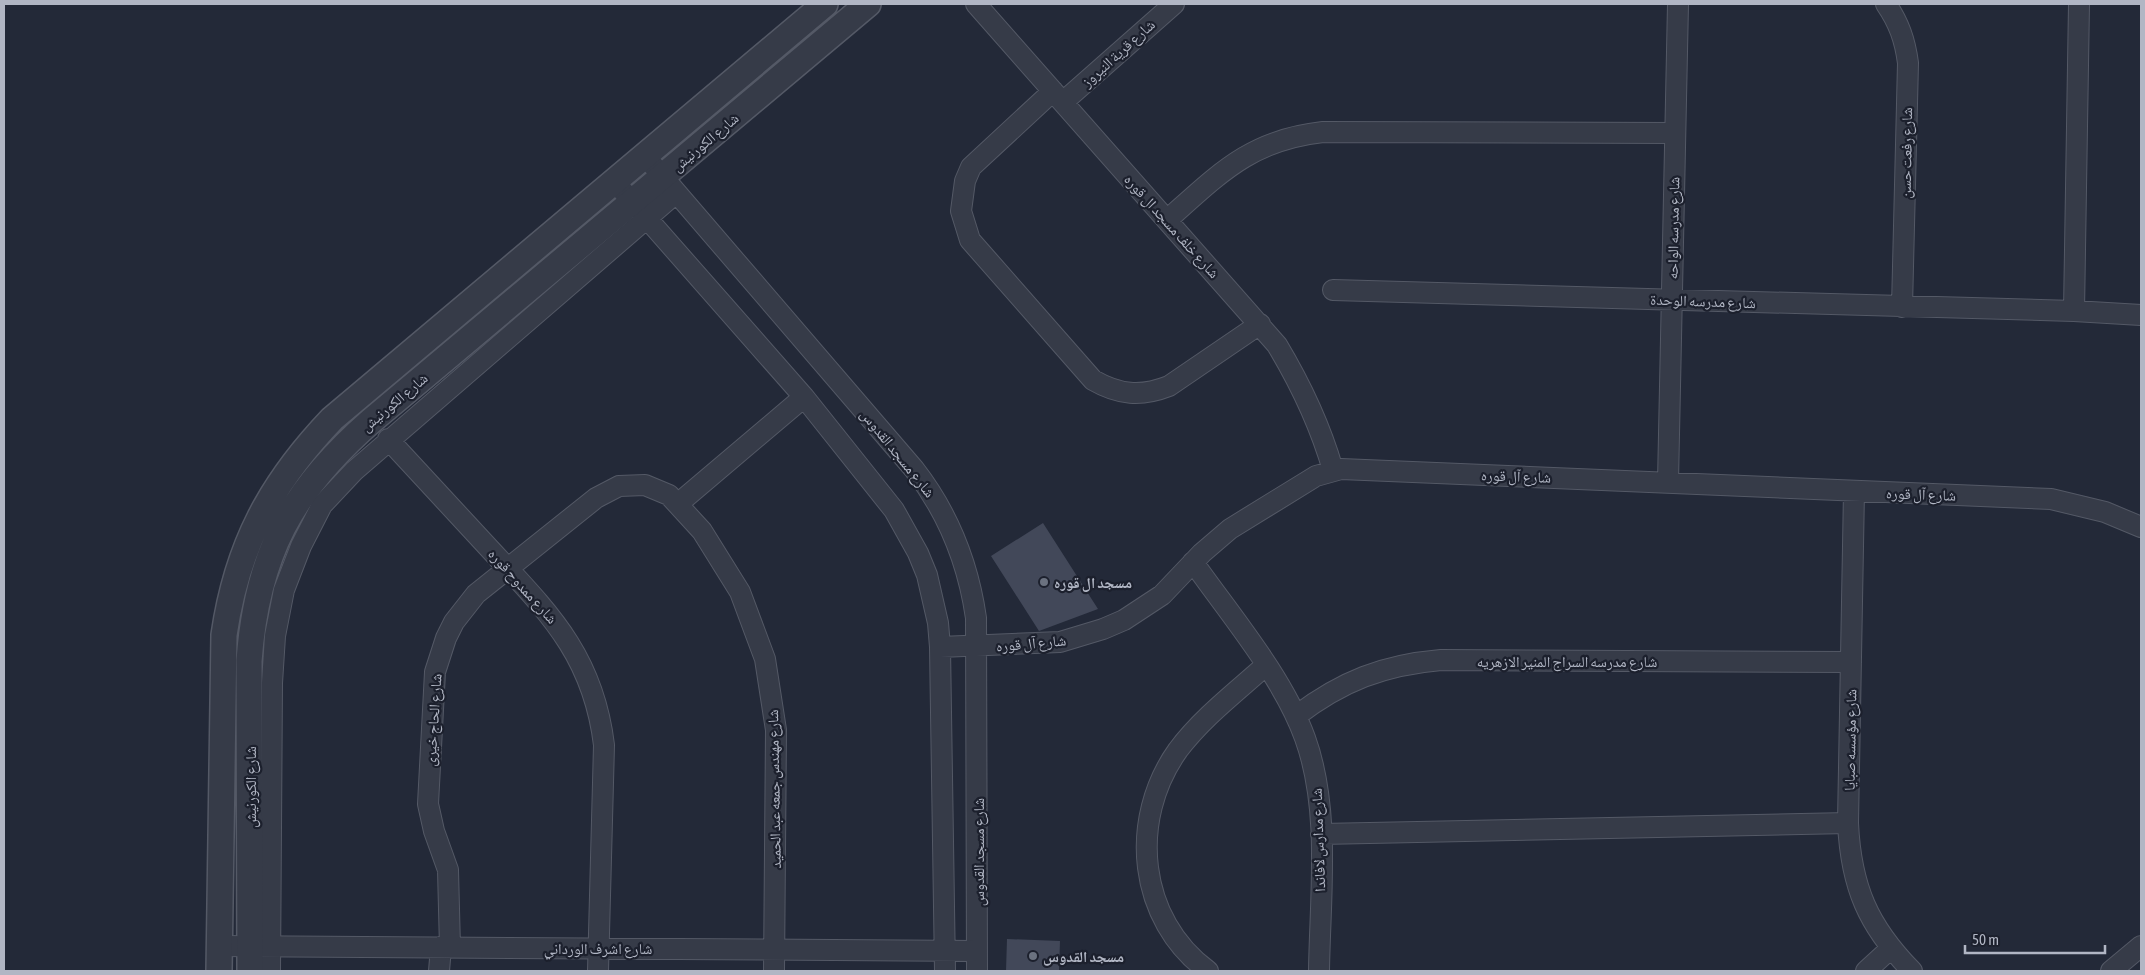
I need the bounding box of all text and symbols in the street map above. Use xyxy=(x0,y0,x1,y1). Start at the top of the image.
street label: شارع قرية النيروز xyxy=(1077,16,1159,92)
street label: شارع رفعت حسن xyxy=(1897,107,1917,199)
street label: شارع الكورنيش xyxy=(668,109,743,176)
street label: شارع خلف مسجد ال قوره xyxy=(1119,171,1223,283)
street label: شارع مدرسه الواحه xyxy=(1664,176,1684,280)
street label: شارع مدرسه الوحدة xyxy=(1650,291,1756,313)
street label: شارع الكورنيش xyxy=(357,369,432,436)
street label: شارع مسجد القدوس xyxy=(856,406,939,502)
street label: شارع آل قوره xyxy=(1480,466,1552,488)
street label: شارع آل قوره xyxy=(1885,484,1957,506)
street label: شارع ممدوح قوره xyxy=(484,545,561,628)
place label: مسجد ال قوره xyxy=(1054,574,1132,592)
marker: مسجد ال قوره xyxy=(1038,576,1050,588)
street label: شارع آل قوره xyxy=(995,631,1067,657)
street label: شارع مدرسه السراج المنير الازهريه xyxy=(1477,653,1657,672)
street label: شارع الحاج خيرى xyxy=(421,673,447,767)
street label: شارع مؤسسه صبايا xyxy=(1841,689,1861,791)
street label: شارع مهندس جمعه عبد الحميد xyxy=(764,709,786,869)
street label: شارع الكورنيش xyxy=(242,746,261,828)
street label: شارع مدارس لافاندا xyxy=(1308,788,1330,892)
street label: شارع مسجد القدوس xyxy=(970,798,989,906)
scale bar xyxy=(1965,922,2105,954)
text: 50 m xyxy=(1972,931,1999,948)
street label: شارع اشرف الورداني xyxy=(544,940,652,960)
place label: مسجد القدوس xyxy=(1043,948,1124,966)
marker: مسجد القدوس xyxy=(1027,950,1039,962)

